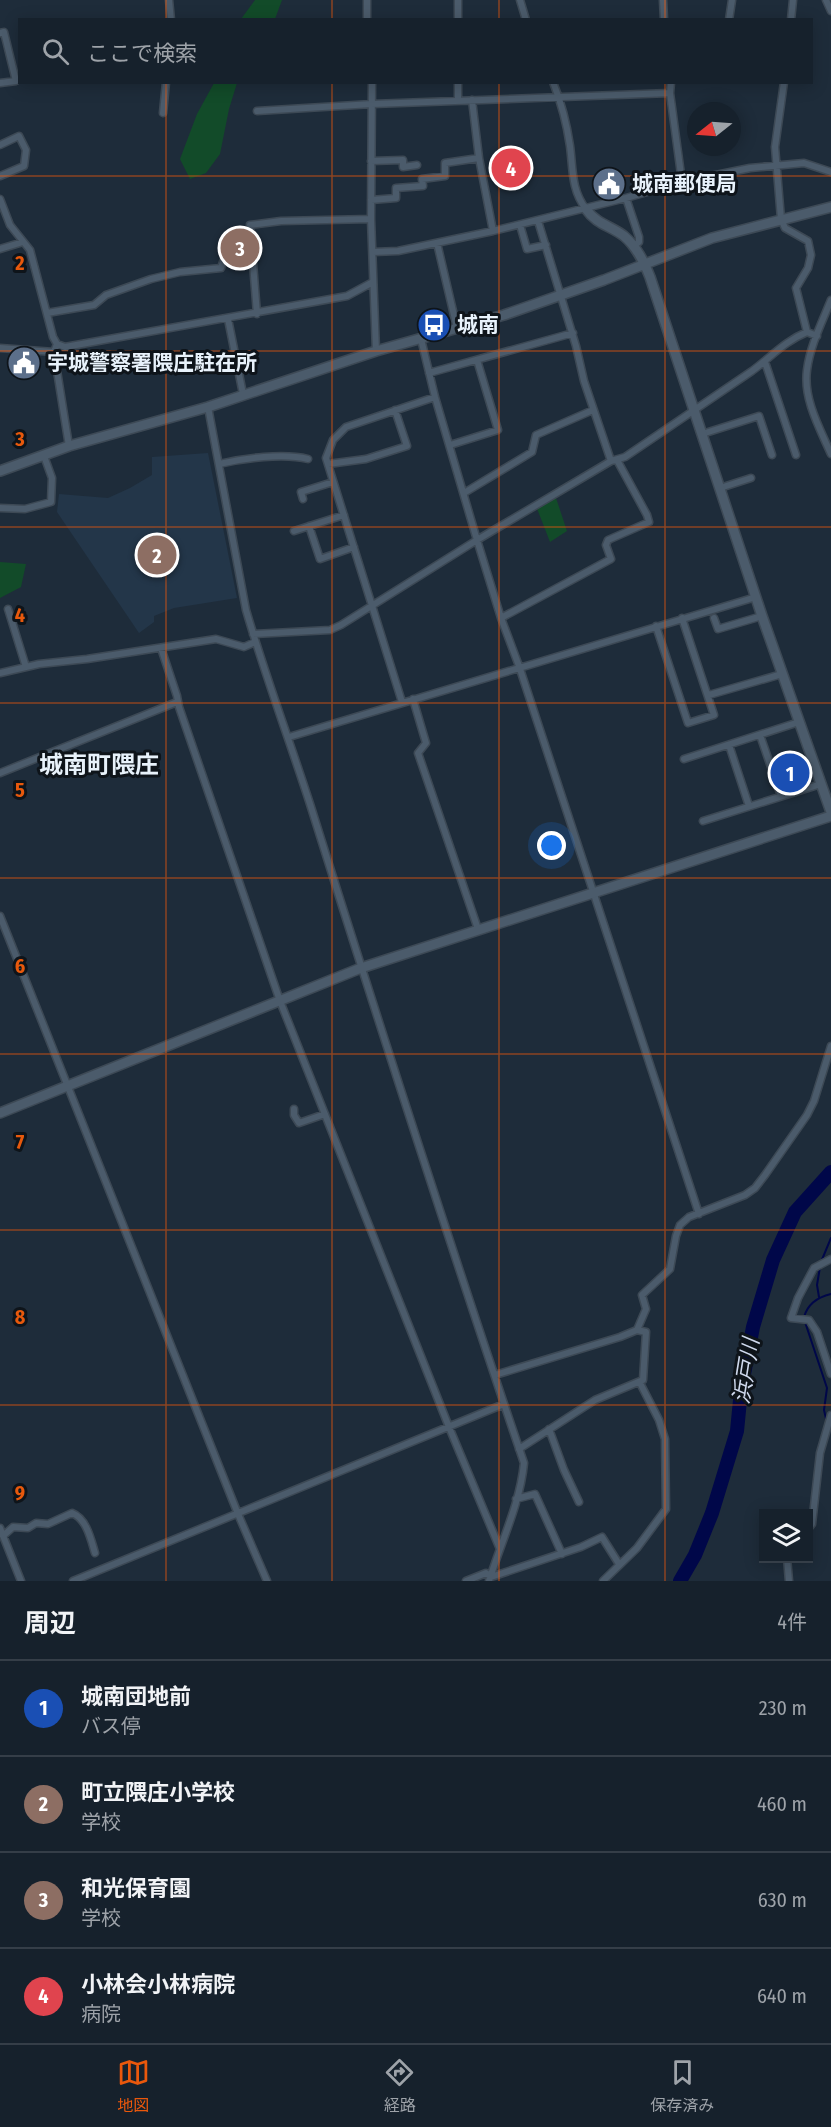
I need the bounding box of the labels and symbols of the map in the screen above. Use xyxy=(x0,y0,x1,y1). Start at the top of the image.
north arrow xyxy=(687,102,741,156)
pin: 4 xyxy=(492,146,530,190)
public building icon: 城南郵便局 xyxy=(591,166,627,202)
place label: 城南郵便局 xyxy=(632,171,737,197)
pin: 3 xyxy=(220,226,260,270)
text: 2 xyxy=(14,251,25,275)
bus stop icon: 城南 xyxy=(416,307,452,343)
place label: 城南 xyxy=(457,312,499,338)
public building icon: 宇城警察署隈庄駐在所 xyxy=(6,345,42,381)
place label: 宇城警察署隈庄駐在所 xyxy=(47,350,257,376)
text: 3 xyxy=(14,427,25,451)
pin: 2 xyxy=(138,532,176,578)
text: 4 xyxy=(15,603,25,627)
pin: 1 xyxy=(770,750,810,796)
district label: 城南町隈庄 xyxy=(39,751,159,779)
text: 5 xyxy=(15,778,25,802)
your location xyxy=(537,831,566,860)
text: 6 xyxy=(15,954,25,978)
text: 7 xyxy=(16,1130,25,1154)
text: 8 xyxy=(15,1305,26,1329)
water label: 浜戸川 xyxy=(728,1334,765,1406)
text: 9 xyxy=(15,1481,25,1505)

